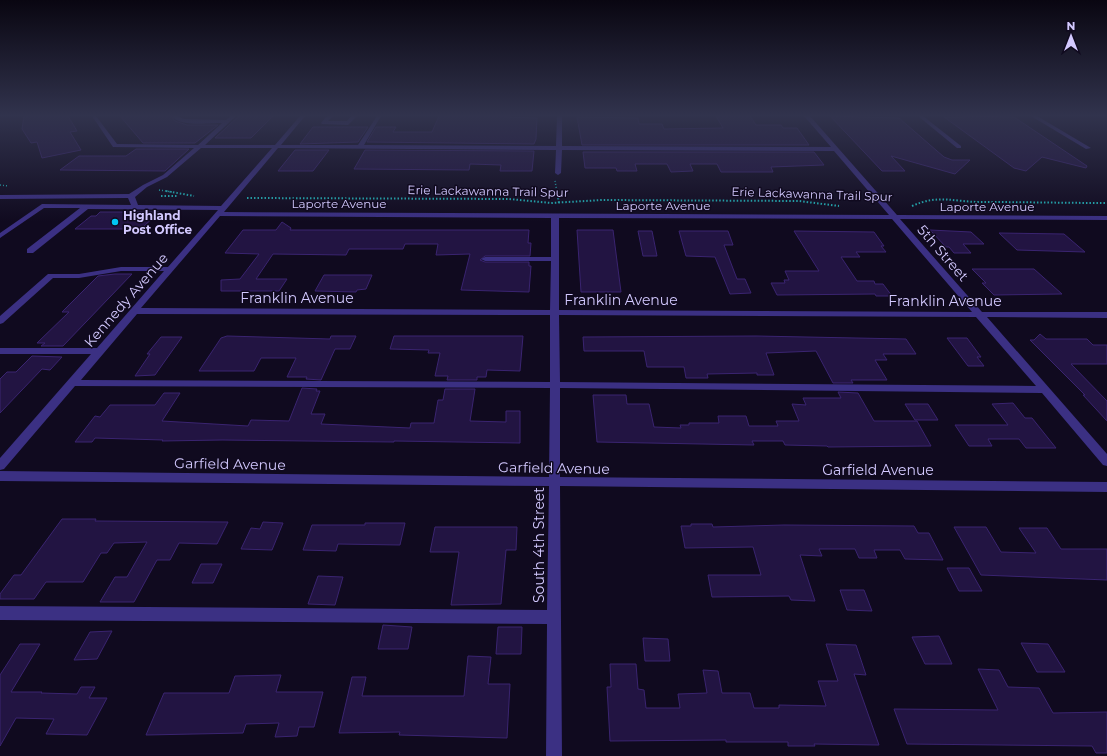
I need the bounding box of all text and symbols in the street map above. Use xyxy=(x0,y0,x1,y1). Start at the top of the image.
north arrow xyxy=(1051,16,1091,56)
text: N xyxy=(1067,19,1075,33)
street label: Erie Lackawanna Trail Spur xyxy=(407,182,569,200)
street label: Erie Lackawanna Trail Spur xyxy=(731,184,893,204)
street label: Laporte Avenue xyxy=(291,196,387,211)
street label: Laporte Avenue xyxy=(615,198,711,213)
street label: Laporte Avenue xyxy=(939,199,1035,214)
place label: Highland Post Office xyxy=(123,208,193,237)
marker: Highland Post Office xyxy=(110,217,120,227)
street label: 5th Street xyxy=(914,221,973,285)
street label: Kennedy Avenue xyxy=(80,249,172,351)
street label: Franklin Avenue xyxy=(240,289,354,307)
street label: Franklin Avenue xyxy=(564,291,678,309)
street label: Franklin Avenue xyxy=(888,292,1002,310)
street label: Garfield Avenue xyxy=(174,454,286,474)
street label: Garfield Avenue xyxy=(498,458,610,478)
street label: Garfield Avenue xyxy=(822,461,934,479)
street label: South 4th Street xyxy=(530,487,548,603)

